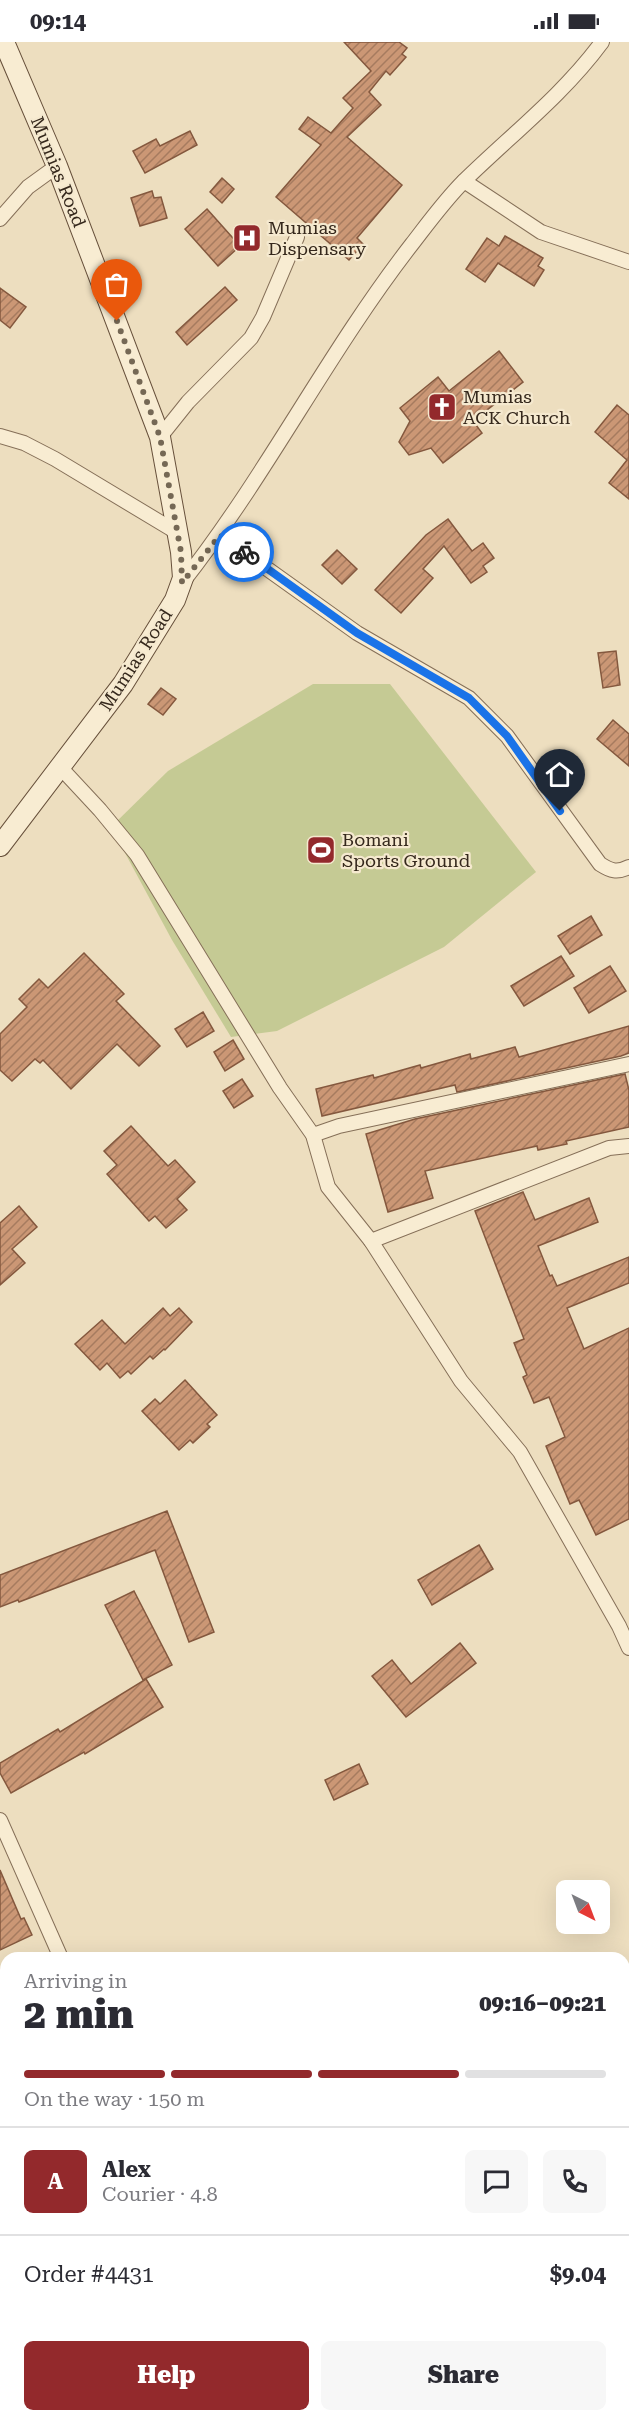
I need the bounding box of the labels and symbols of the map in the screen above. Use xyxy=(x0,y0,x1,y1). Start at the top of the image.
street label: Mumias Road xyxy=(27,113,90,231)
place label: Mumias Dispensary xyxy=(268,217,366,259)
hospital icon: Mumias Dispensary xyxy=(231,222,263,254)
pin xyxy=(91,259,142,321)
place label: Mumias ACK Church xyxy=(463,386,571,428)
church icon: Mumias ACK Church xyxy=(426,391,458,423)
courier xyxy=(214,522,274,582)
street label: Mumias Road xyxy=(95,604,177,715)
pin xyxy=(534,749,585,811)
place label: Bomani Sports Ground xyxy=(342,829,471,871)
sports icon: Bomani Sports Ground xyxy=(305,834,337,866)
north arrow xyxy=(556,1880,610,1934)

